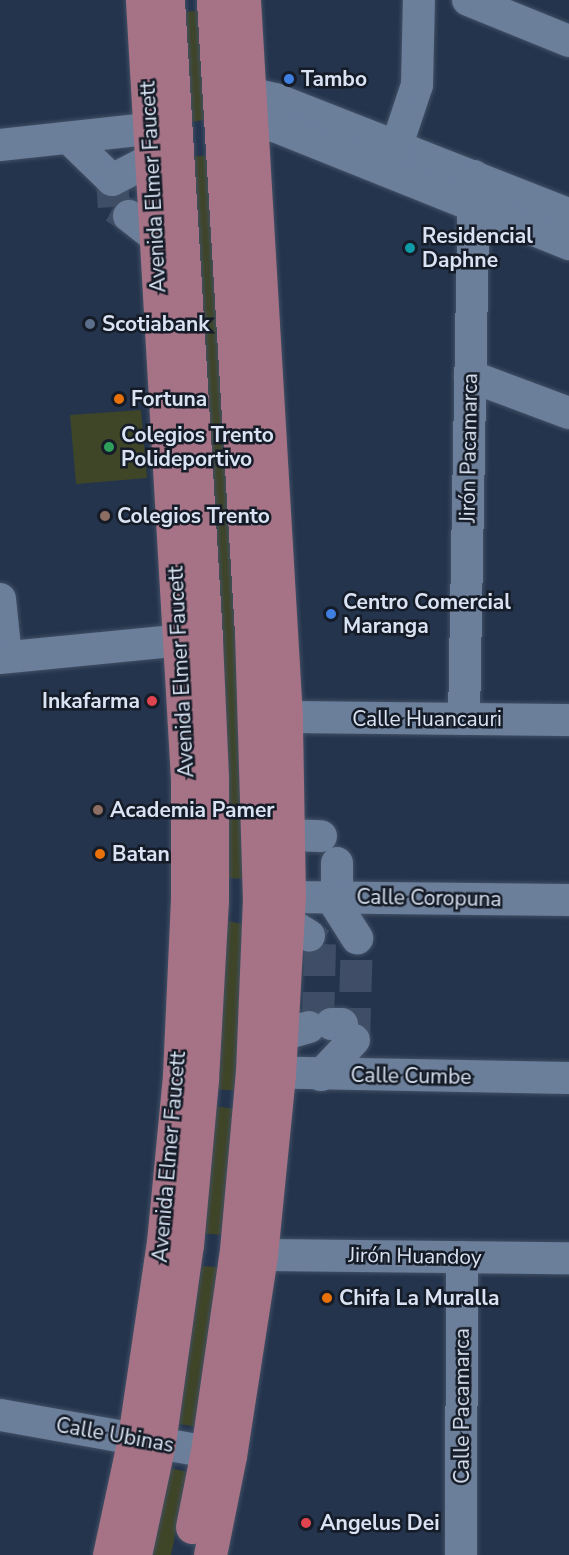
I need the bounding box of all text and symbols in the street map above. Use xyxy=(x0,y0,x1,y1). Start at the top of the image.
place label: Tambo xyxy=(301,66,367,92)
marker: Tambo xyxy=(282,72,296,86)
street label: Avenida Elmer Faucett xyxy=(135,81,171,293)
place label: Residencial Daphne xyxy=(422,223,533,273)
marker: Residencial Daphne xyxy=(403,241,417,255)
place label: Scotiabank xyxy=(102,311,209,337)
marker: Scotiabank xyxy=(83,317,97,331)
street label: Jirón Pacamarca xyxy=(455,373,483,523)
place label: Fortuna xyxy=(131,386,207,412)
marker: Fortuna xyxy=(112,392,126,406)
place label: Colegios Trento Polideportivo xyxy=(121,422,274,472)
marker: Colegios Trento Polideportivo xyxy=(102,440,116,454)
place label: Colegios Trento xyxy=(117,503,270,529)
marker: Colegios Trento xyxy=(98,509,112,523)
street label: Avenida Elmer Faucett xyxy=(163,566,199,778)
place label: Centro Comercial Maranga xyxy=(343,589,511,639)
marker: Centro Comercial Maranga xyxy=(324,607,338,621)
place label: Inkafarma xyxy=(42,688,140,714)
marker: Inkafarma xyxy=(145,694,159,708)
street label: Calle Huancauri xyxy=(352,706,502,732)
place label: Academia Pamer xyxy=(110,797,274,823)
marker: Academia Pamer xyxy=(91,803,105,817)
place label: Batan xyxy=(112,841,170,867)
marker: Batan xyxy=(93,847,107,861)
street label: Calle Coropuna xyxy=(356,884,502,912)
street label: Avenida Elmer Faucett xyxy=(147,1050,191,1264)
street label: Calle Cumbe xyxy=(350,1062,472,1090)
street label: Jirón Huandoy xyxy=(348,1242,482,1270)
place label: Chifa La Muralla xyxy=(339,1285,499,1311)
marker: Chifa La Muralla xyxy=(320,1291,334,1305)
street label: Calle Pacamarca xyxy=(449,1328,475,1484)
street label: Calle Ubinas xyxy=(54,1412,176,1458)
place label: Angelus Dei xyxy=(320,1510,439,1536)
marker: Angelus Dei xyxy=(297,1514,315,1532)

